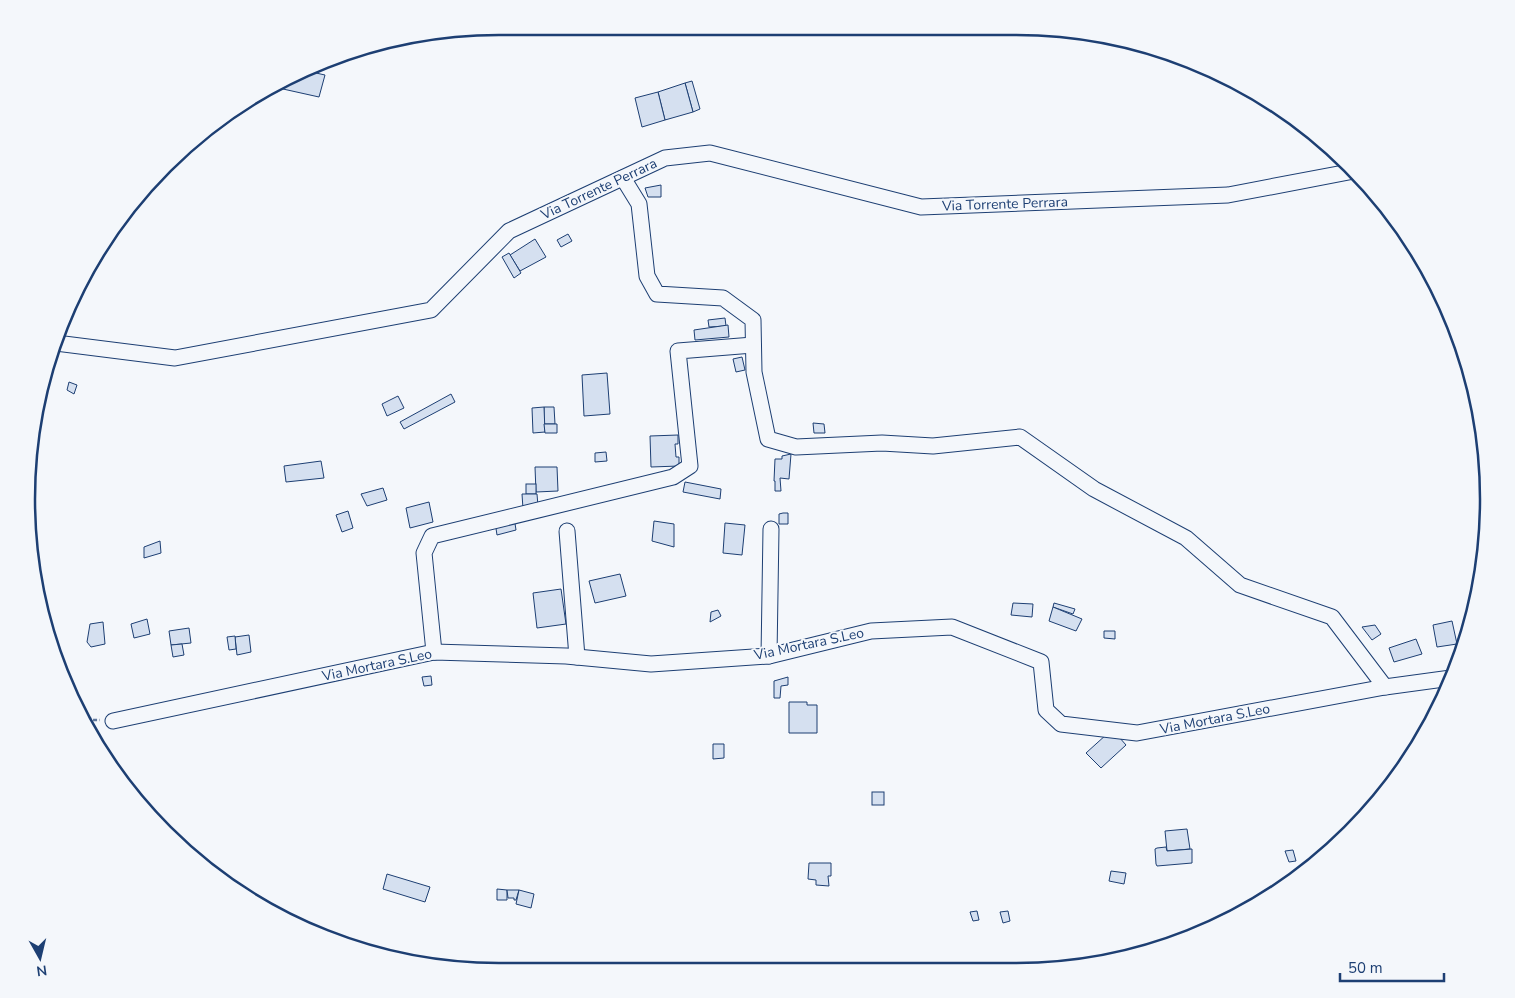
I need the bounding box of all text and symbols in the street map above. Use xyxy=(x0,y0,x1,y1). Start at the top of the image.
street label: Via Torrente Perrara xyxy=(537,154,660,225)
street label: Via Torrente Perrara xyxy=(941,192,1068,216)
street label: Via Mortara S.Leo xyxy=(751,623,866,665)
street label: Via Mortara S.Leo xyxy=(319,644,434,686)
street label: Via Mortara S.Leo xyxy=(1157,699,1272,739)
north arrow xyxy=(15,933,65,983)
scale bar xyxy=(1340,950,1444,982)
text: 50 m xyxy=(1348,958,1383,978)
text: N xyxy=(35,960,48,981)

